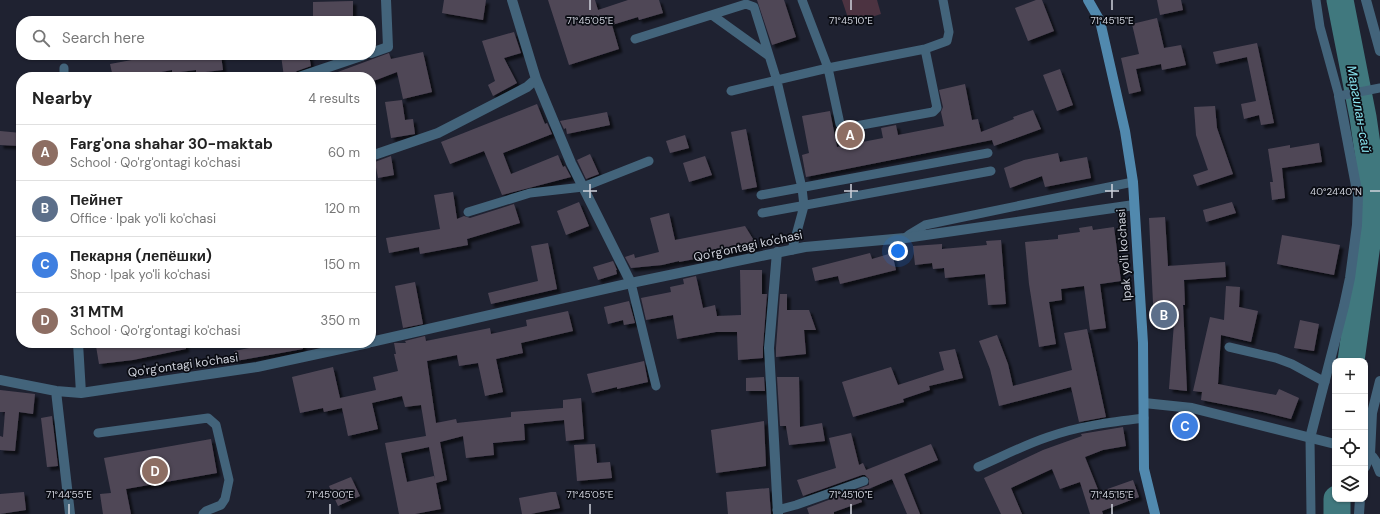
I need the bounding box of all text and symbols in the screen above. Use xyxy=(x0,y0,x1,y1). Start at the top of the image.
text: 71°45'05"E xyxy=(567,14,614,27)
text: 71°45'10"E xyxy=(829,14,873,27)
text: 71°45'15"E xyxy=(1090,14,1134,27)
search box xyxy=(16,16,376,60)
icon: search xyxy=(30,27,52,49)
text: Search here xyxy=(62,28,145,48)
water label: Маргилан-сай xyxy=(1343,64,1375,154)
text: Nearby xyxy=(32,87,92,109)
text: 4 results xyxy=(308,90,360,107)
pin: A xyxy=(837,120,863,150)
text: Farg'ona shahar 30-maktab xyxy=(70,134,273,154)
text: A xyxy=(40,144,50,161)
text: 60 m xyxy=(328,144,360,161)
text: School · Qo'rg'ontagi ko'chasi xyxy=(70,154,241,171)
text: 40°24'40"N xyxy=(1310,185,1362,198)
text: Пейнет xyxy=(70,190,123,210)
text: B xyxy=(41,200,49,217)
text: 120 m xyxy=(325,200,360,217)
street label: Ipak yo'li ko'chasi xyxy=(1113,208,1135,302)
text: Office · Ipak yo'li ko'chasi xyxy=(70,210,216,227)
street label: Qo'rg'ontagi ko'chasi xyxy=(692,227,804,265)
your location xyxy=(888,241,908,261)
text: Пекарня (лепёшки) xyxy=(70,246,212,266)
text: C xyxy=(40,256,50,273)
text: 150 m xyxy=(324,256,360,273)
text: Shop · Ipak yo'li ko'chasi xyxy=(70,266,210,283)
pin: B xyxy=(1151,300,1177,330)
text: 31 MTM xyxy=(70,302,123,322)
text: D xyxy=(40,312,50,329)
text: 350 m xyxy=(320,312,360,329)
text: School · Qo'rg'ontagi ko'chasi xyxy=(70,322,241,339)
street label: Qo'rg'ontagi ko'chasi xyxy=(127,349,239,381)
map controls xyxy=(1332,358,1368,502)
button: + xyxy=(1332,358,1368,394)
button: − xyxy=(1332,394,1368,430)
pin: C xyxy=(1172,411,1198,441)
button: locate xyxy=(1332,430,1368,466)
pin: D xyxy=(142,456,168,486)
button: layers xyxy=(1332,466,1368,502)
text: 71°44'55"E xyxy=(46,488,92,501)
text: 71°45'00"E xyxy=(306,488,354,501)
text: 71°45'05"E xyxy=(567,488,614,501)
text: 71°45'10"E xyxy=(829,488,873,501)
text: 71°45'15"E xyxy=(1090,488,1134,501)

